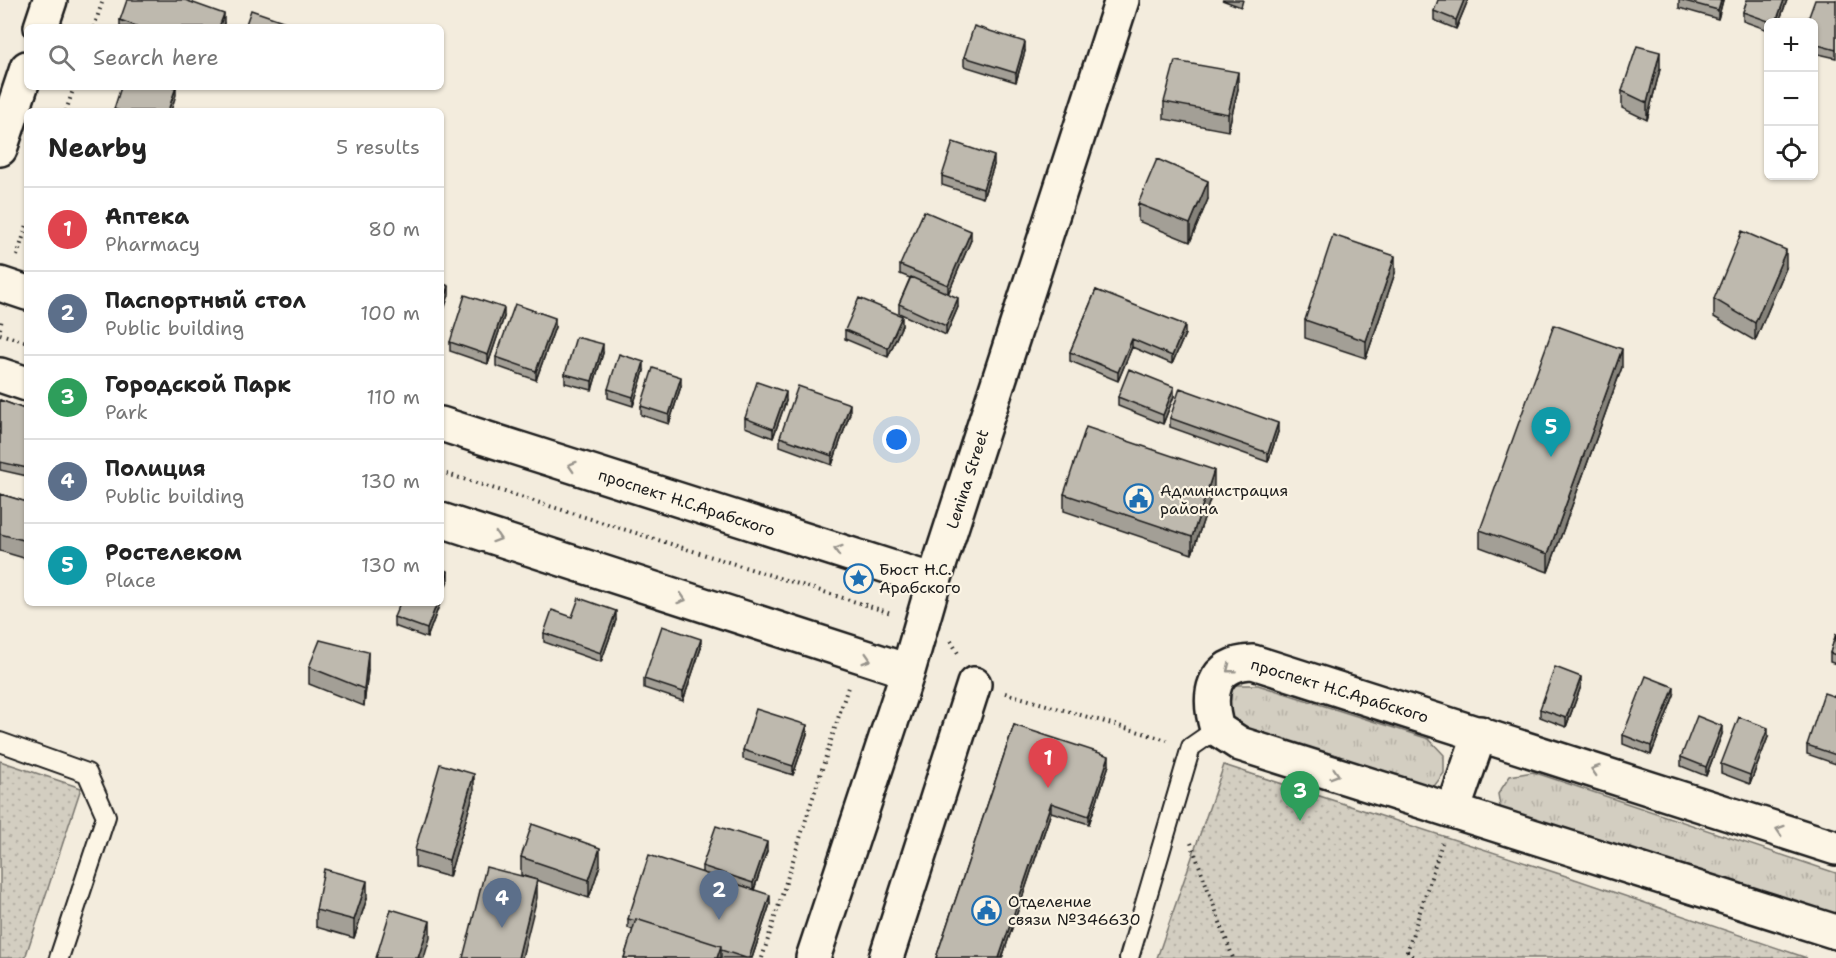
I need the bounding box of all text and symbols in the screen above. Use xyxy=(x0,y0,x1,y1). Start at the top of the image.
map controls xyxy=(1764,18,1818,180)
button: + xyxy=(1764,18,1818,72)
search box xyxy=(24,24,444,90)
icon: search xyxy=(45,41,78,74)
text: Search here xyxy=(93,43,219,72)
button: − xyxy=(1764,72,1818,126)
button: locate xyxy=(1764,126,1818,180)
text: Nearby xyxy=(48,130,147,165)
text: 5 results xyxy=(336,134,420,160)
text: Аптека xyxy=(105,202,189,231)
text: 1 xyxy=(63,216,72,242)
text: 80 m xyxy=(368,216,420,242)
text: Pharmacy xyxy=(105,231,200,257)
text: Паспортный стол xyxy=(105,286,306,315)
text: 2 xyxy=(61,300,75,326)
text: 100 m xyxy=(360,300,420,326)
text: Public building xyxy=(105,315,244,341)
text: Городской Парк xyxy=(105,370,291,399)
text: 3 xyxy=(61,384,75,410)
text: 110 m xyxy=(366,384,420,410)
text: Park xyxy=(105,399,148,425)
pin: 5 xyxy=(1532,408,1570,457)
your location xyxy=(882,425,911,454)
street label: Lenina Street xyxy=(942,427,993,532)
text: Полиция xyxy=(105,454,206,483)
one-way arrow xyxy=(567,461,578,473)
street label: проспект Н.С.Арабского xyxy=(596,464,778,541)
text: 4 xyxy=(61,468,75,494)
text: 130 m xyxy=(361,468,420,494)
place label: Администрация района xyxy=(1160,480,1288,519)
text: Public building xyxy=(105,483,244,509)
public building icon: Администрация района xyxy=(1123,483,1155,515)
one-way arrow xyxy=(491,531,502,543)
text: Ростелеком xyxy=(105,538,242,567)
one-way arrow xyxy=(833,545,844,557)
text: 5 xyxy=(61,552,74,578)
text: 130 m xyxy=(361,552,420,578)
place label: Бюст Н.С. Арабского xyxy=(879,559,961,598)
place icon: Бюст Н.С. Арабского xyxy=(842,562,874,594)
text: Place xyxy=(105,567,156,593)
one-way arrow xyxy=(676,591,687,604)
one-way arrow xyxy=(861,652,872,664)
street label: проспект Н.С.Арабского xyxy=(1248,653,1431,728)
one-way arrow xyxy=(1226,661,1237,672)
pin: 1 xyxy=(1028,738,1068,788)
one-way arrow xyxy=(1590,765,1601,777)
one-way arrow xyxy=(1329,767,1340,779)
pin: 3 xyxy=(1280,772,1320,821)
one-way arrow xyxy=(1775,825,1786,837)
pin: 2 xyxy=(700,870,738,920)
pin: 4 xyxy=(482,878,522,928)
place label: Отделение связи №346630 xyxy=(1008,891,1141,930)
public building icon: Отделение связи №346630 xyxy=(971,894,1003,926)

